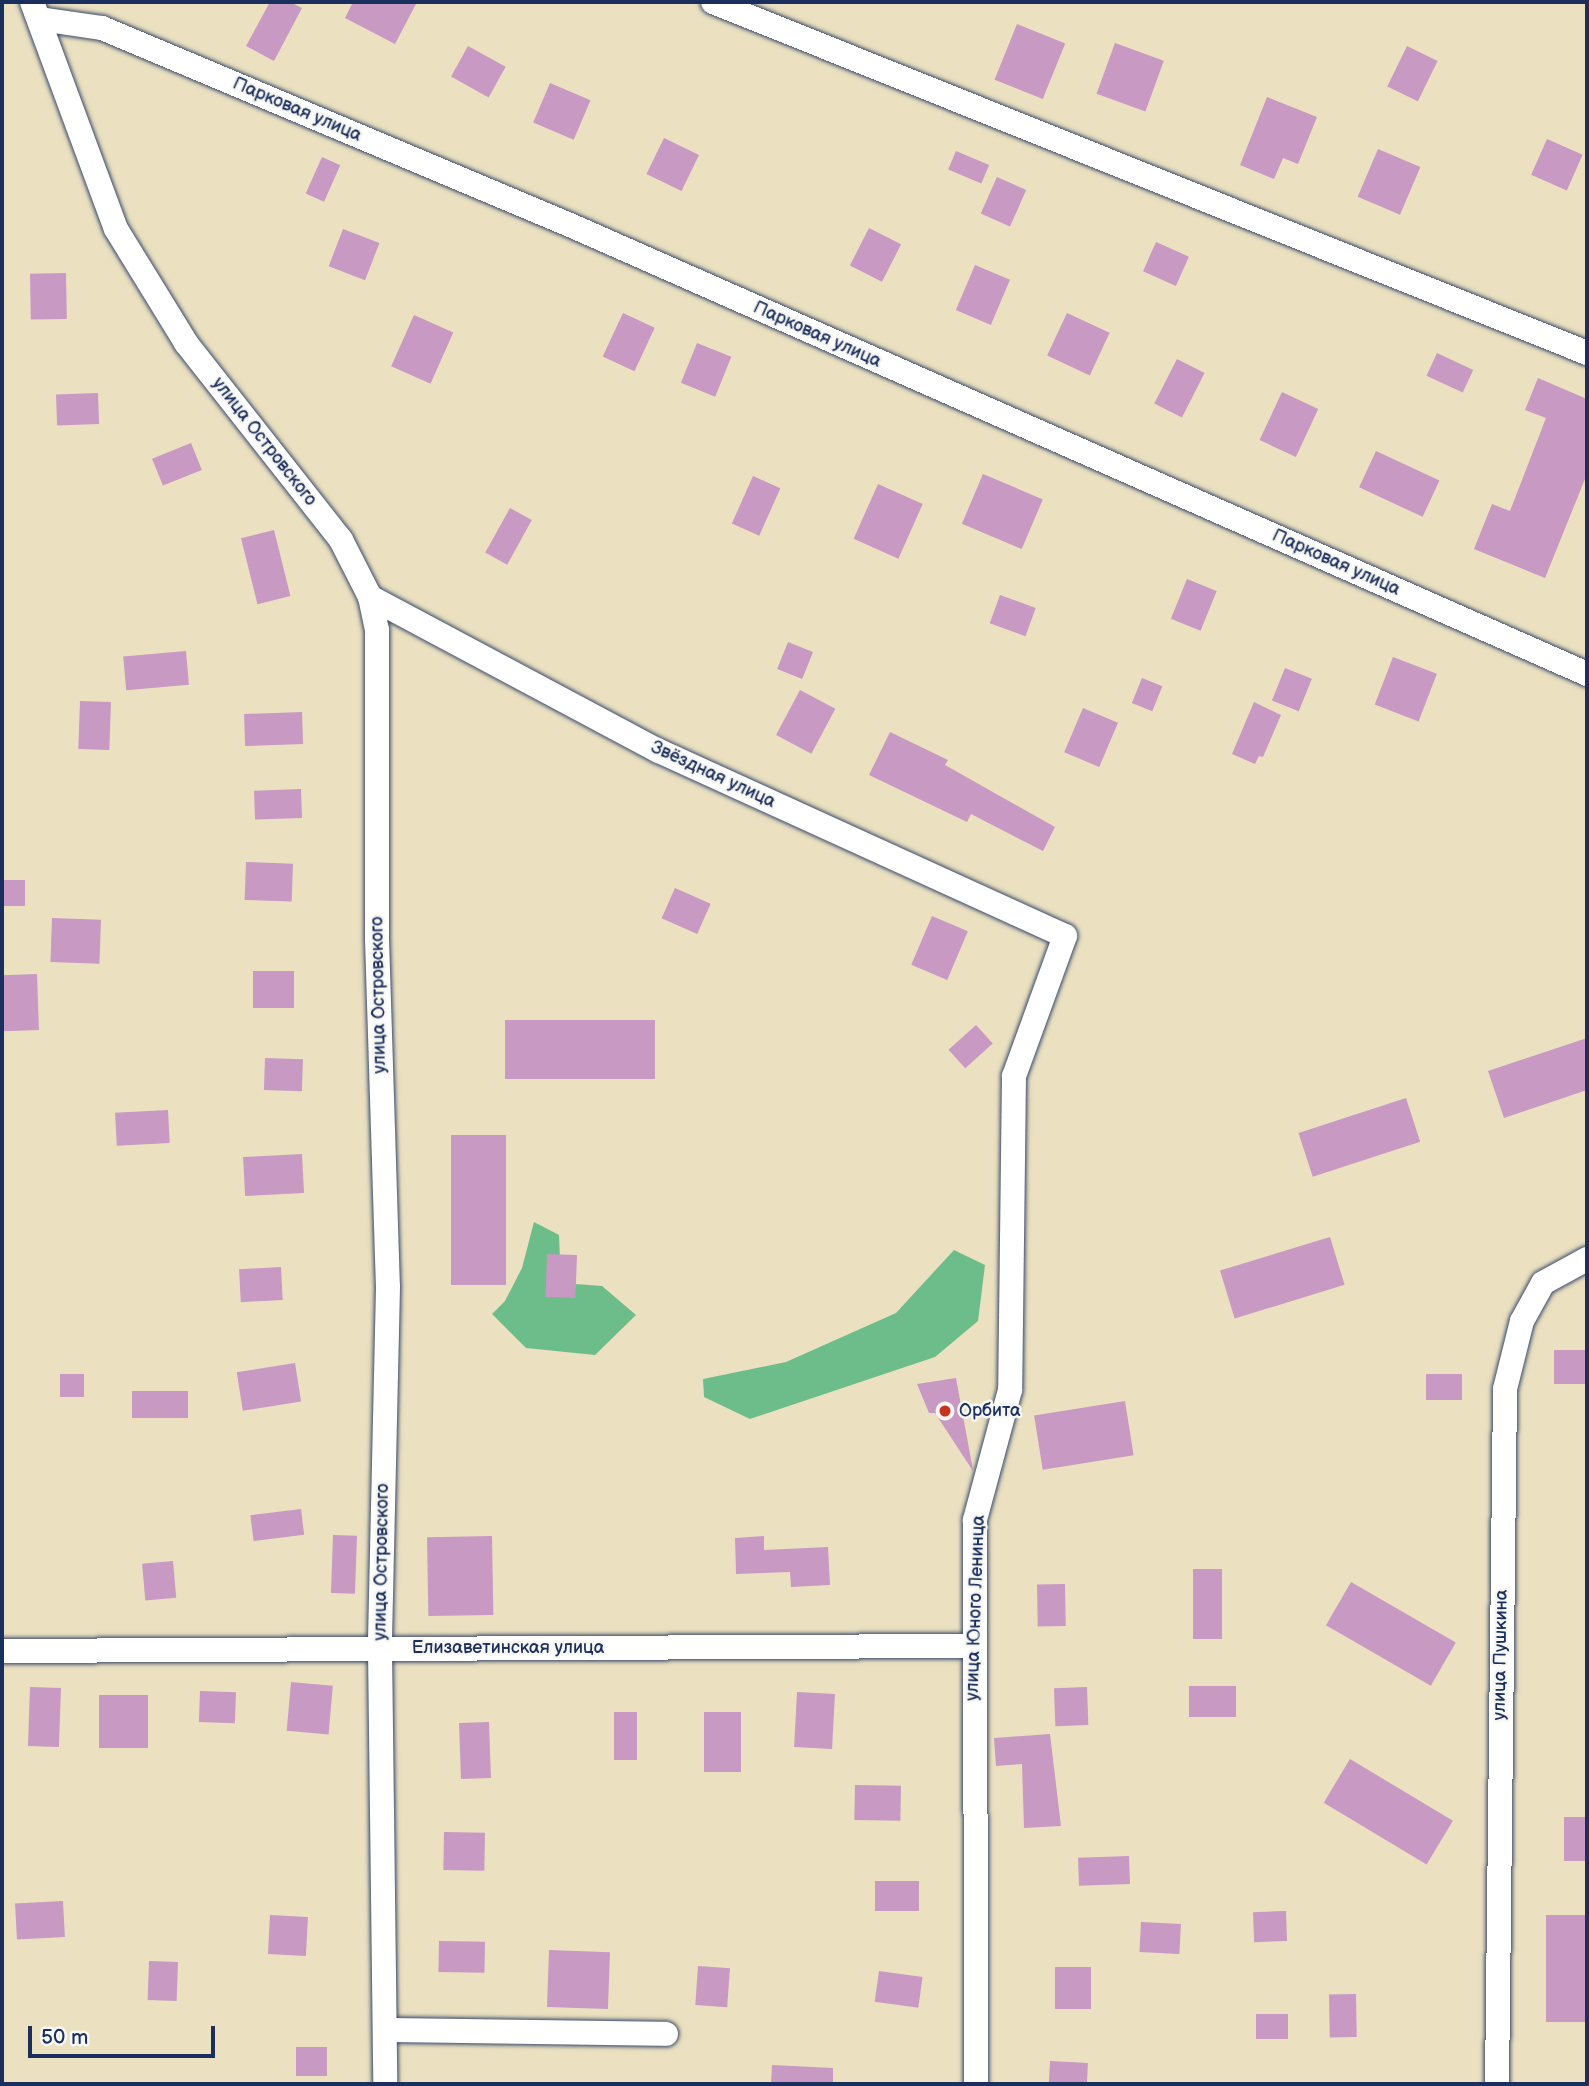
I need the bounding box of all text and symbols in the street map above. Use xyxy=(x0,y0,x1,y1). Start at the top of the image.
street label: Парковая улица xyxy=(229,73,365,147)
street label: Парковая улица xyxy=(750,297,884,373)
street label: улица Островского xyxy=(207,373,321,511)
street label: Парковая улица xyxy=(1269,525,1403,601)
street label: Звёздная улица xyxy=(647,737,779,813)
street label: улица Островского xyxy=(367,916,391,1074)
place label: Орбита xyxy=(959,1400,1021,1422)
marker: Орбита xyxy=(937,1403,953,1419)
street label: улица Островского xyxy=(370,1483,394,1641)
street label: улица Юного Ленинца xyxy=(962,1515,990,1701)
street label: улица Пушкина xyxy=(1489,1589,1513,1721)
street label: Елизаветинская улица xyxy=(412,1637,604,1659)
scale bar xyxy=(32,2012,219,2056)
text: 50 m xyxy=(41,2025,88,2050)

